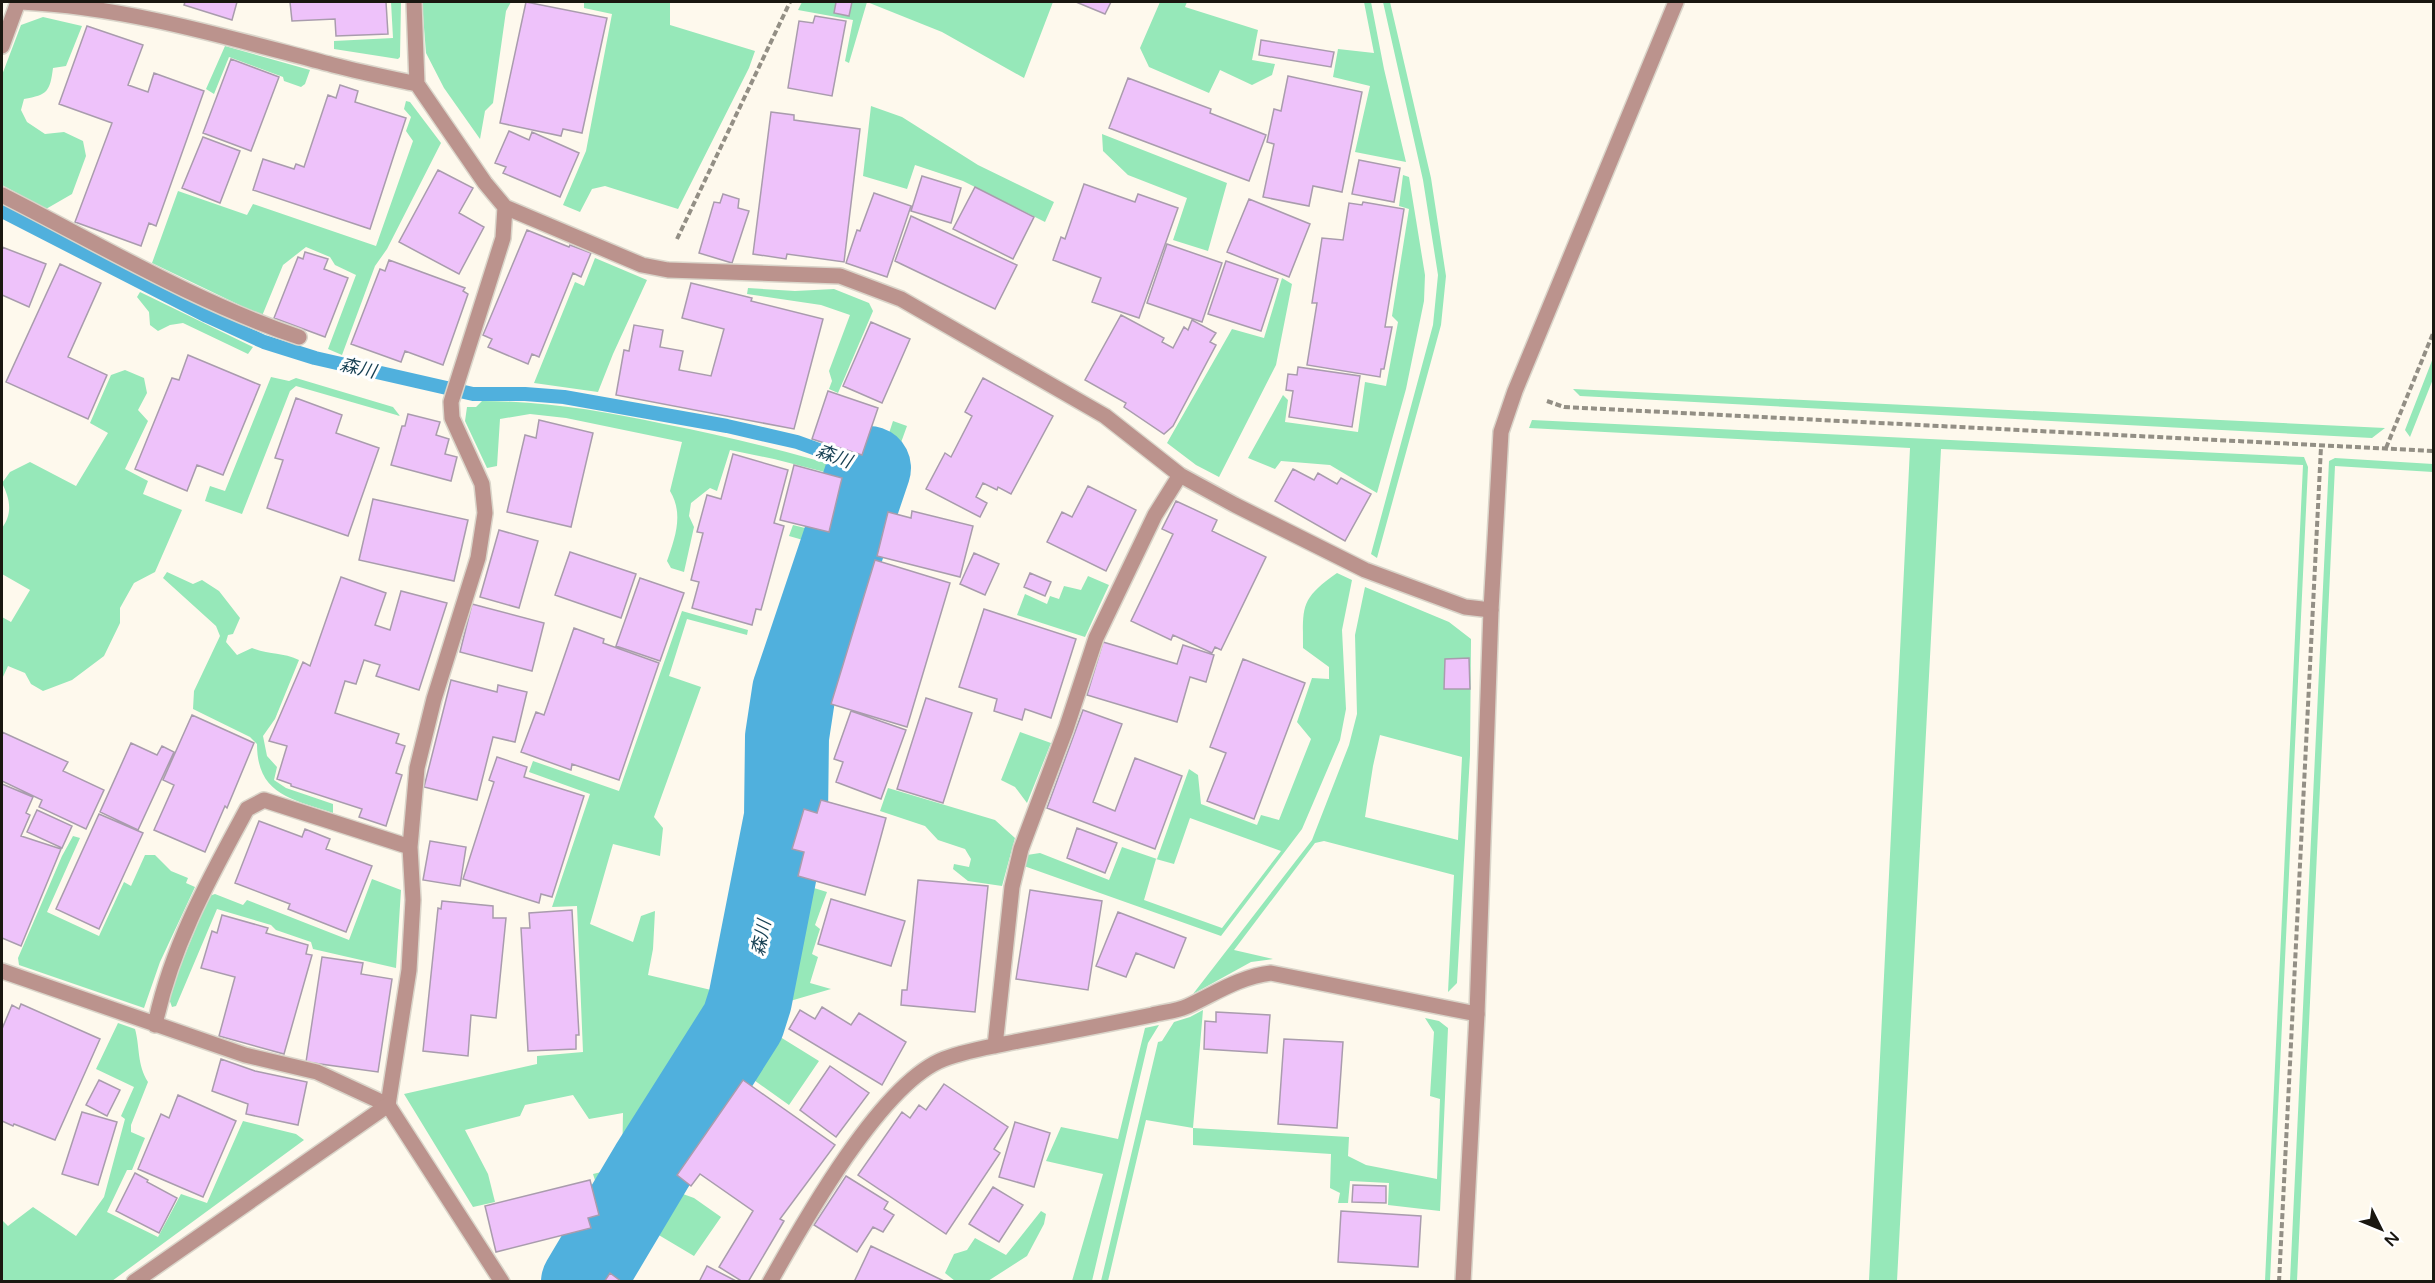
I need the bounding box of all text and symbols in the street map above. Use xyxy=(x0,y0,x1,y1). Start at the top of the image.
water label: 森川 xyxy=(338,353,380,383)
water label: 森川 xyxy=(813,440,857,473)
water label: 森川 xyxy=(746,916,776,958)
north arrow xyxy=(2351,1199,2411,1259)
text: N xyxy=(2380,1227,2403,1250)

